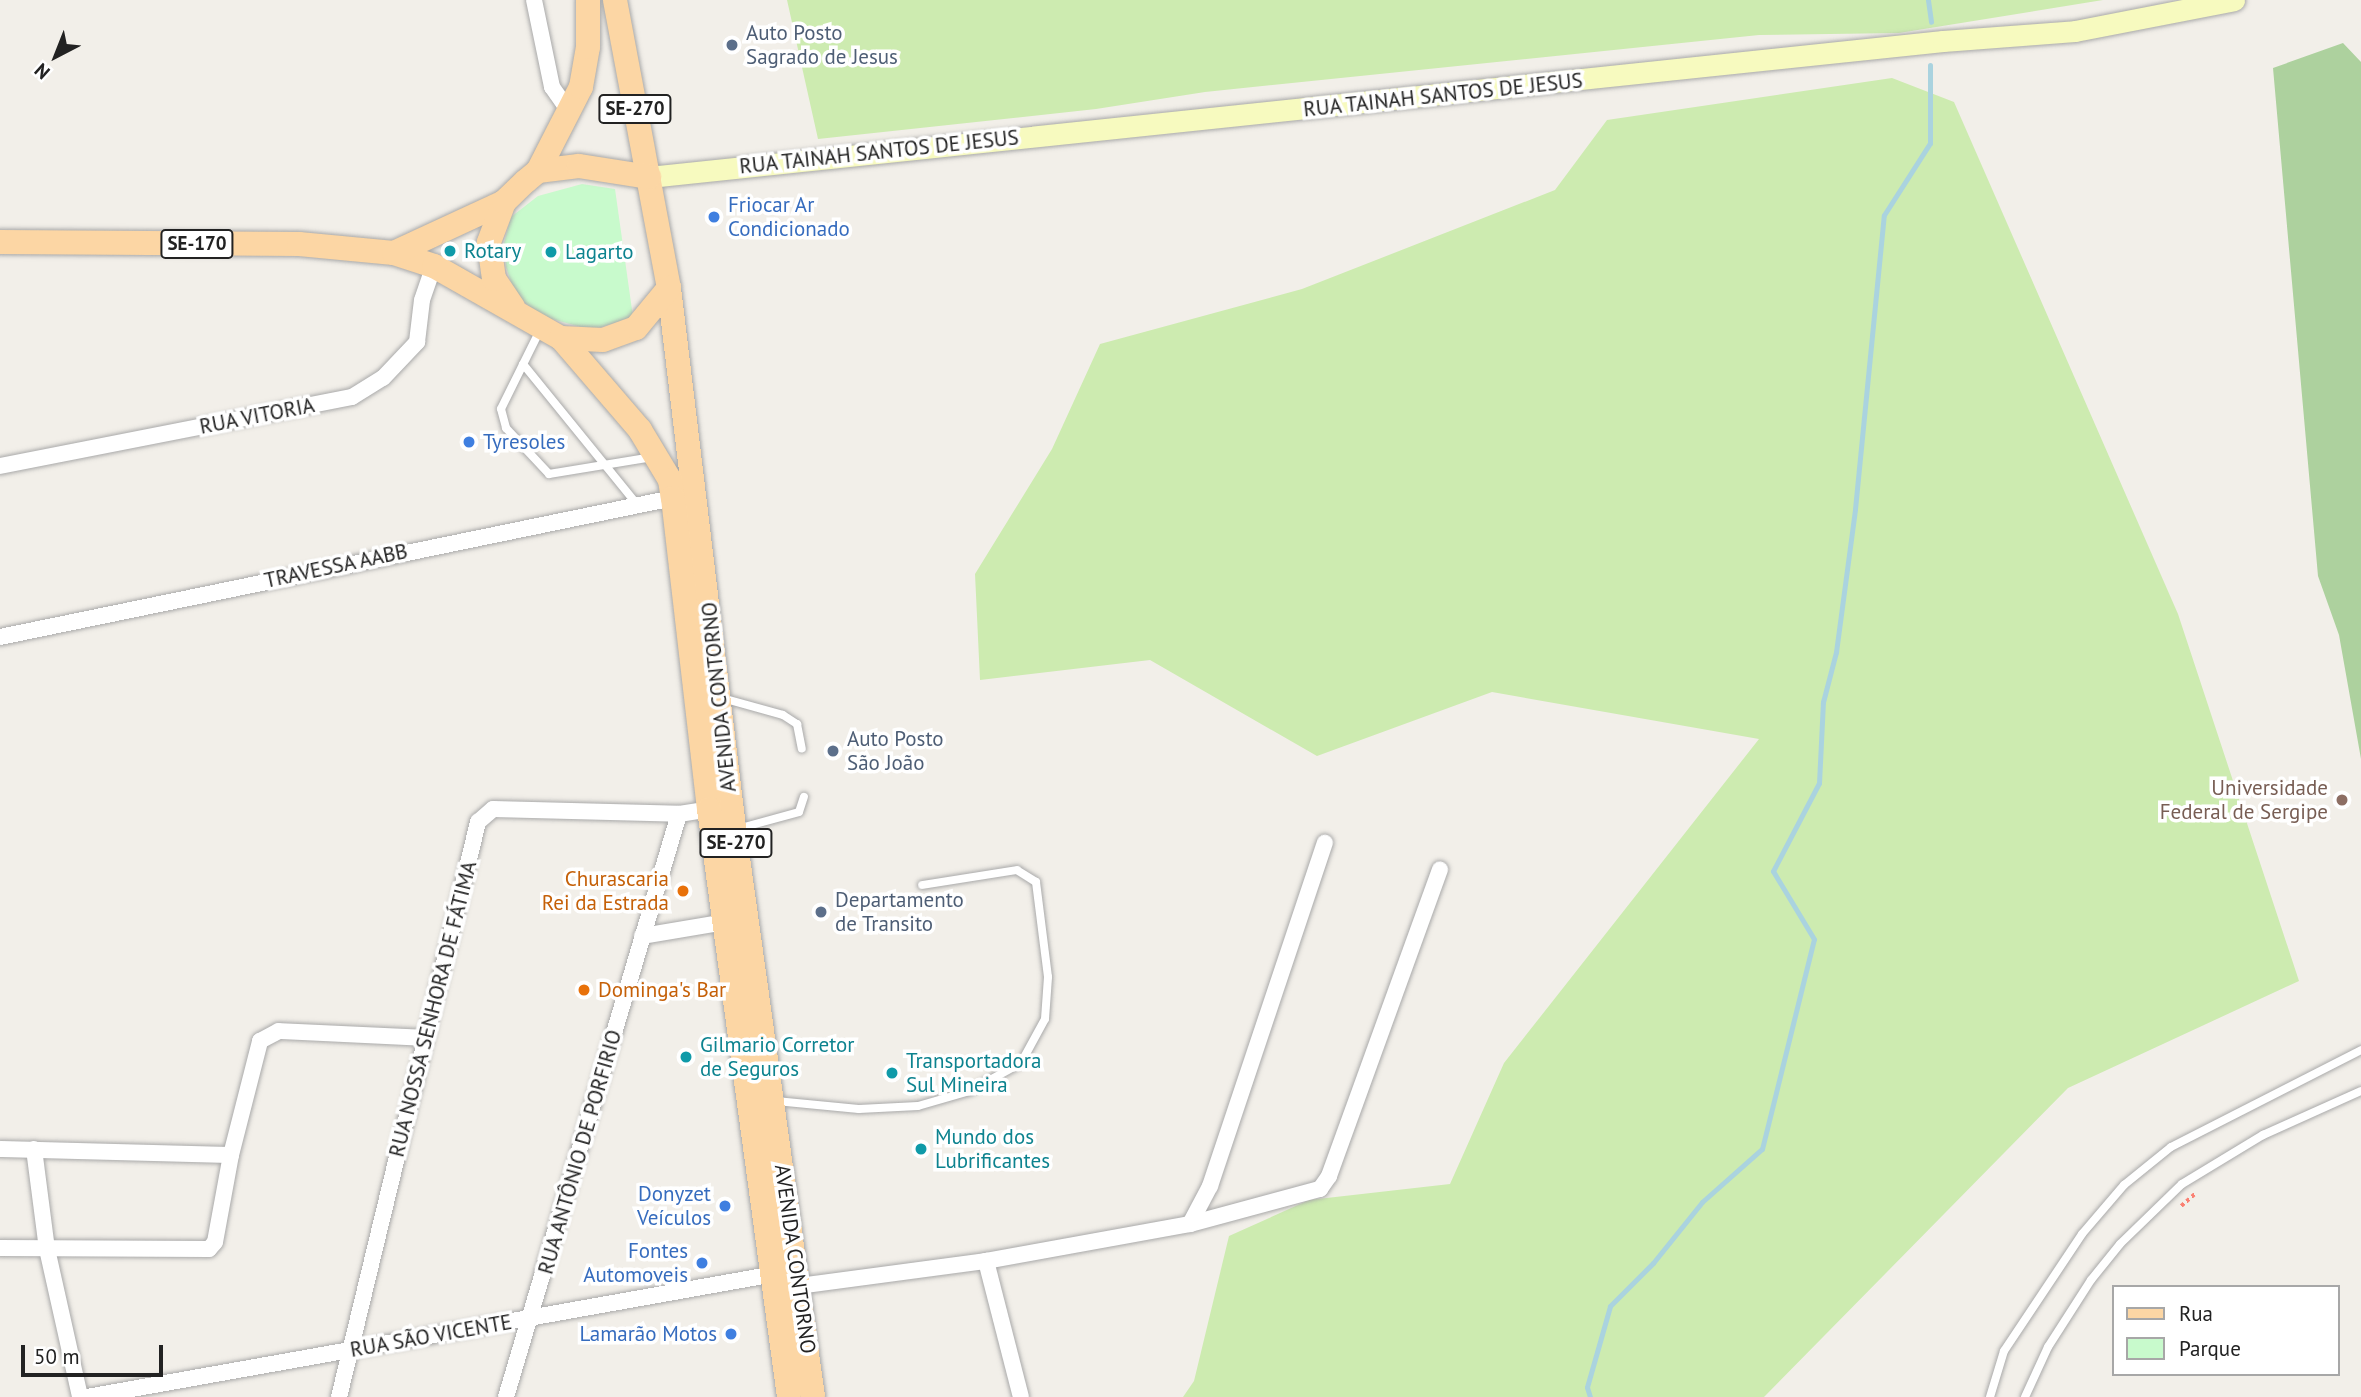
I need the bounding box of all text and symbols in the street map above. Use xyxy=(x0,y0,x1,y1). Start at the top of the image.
place label: Auto Posto Sagrado de Jesus xyxy=(746,20,898,70)
north arrow xyxy=(21,21,91,91)
marker: Auto Posto Sagrado de Jesus xyxy=(724,37,740,53)
text: N xyxy=(29,59,55,85)
street label: RUA TAINAH SANTOS DE JESUS xyxy=(1301,68,1585,122)
road number: SE-270 xyxy=(598,94,672,124)
street label: RUA TAINAH SANTOS DE JESUS xyxy=(737,125,1021,179)
place label: Friocar Ar Condicionado xyxy=(728,192,850,242)
marker: Friocar Ar Condicionado xyxy=(706,209,722,225)
road number: SE-170 xyxy=(160,228,234,260)
place label: Rotary xyxy=(464,238,521,264)
place label: Lagarto xyxy=(565,239,633,265)
marker: Rotary xyxy=(442,243,458,259)
marker: Lagarto xyxy=(543,244,559,260)
street label: RUA VITORIA xyxy=(197,392,317,440)
place label: Tyresoles xyxy=(483,429,565,455)
marker: Tyresoles xyxy=(461,434,477,450)
street label: TRAVESSA AABB xyxy=(261,538,411,594)
street label: AVENIDA CONTORNO xyxy=(696,600,742,794)
place label: Auto Posto São João xyxy=(847,726,944,776)
marker: Auto Posto São João xyxy=(825,743,841,759)
place label: Universidade Federal de Sergipe xyxy=(2160,775,2328,825)
marker: Universidade Federal de Sergipe xyxy=(2334,792,2350,808)
road number: SE-270 xyxy=(699,828,773,858)
street label: RUA NOSSA SENHORA DE FÁTIMA xyxy=(384,857,482,1161)
place label: Churascaria Rei da Estrada xyxy=(542,866,669,916)
marker: Churascaria Rei da Estrada xyxy=(675,883,691,899)
place label: Departamento de Transito xyxy=(835,887,964,937)
marker: Departamento de Transito xyxy=(813,904,829,920)
place label: Dominga's Bar xyxy=(598,977,726,1003)
marker: Dominga's Bar xyxy=(576,982,592,998)
street label: RUA ANTÔNIO DE PORFIRIO xyxy=(533,1026,627,1278)
place label: Gilmario Corretor de Seguros xyxy=(700,1032,854,1082)
place label: Transportadora Sul Mineira xyxy=(906,1048,1041,1098)
marker: Gilmario Corretor de Seguros xyxy=(678,1049,694,1065)
marker: Transportadora Sul Mineira xyxy=(884,1065,900,1081)
place label: Mundo dos Lubrificantes xyxy=(935,1124,1050,1174)
marker: Mundo dos Lubrificantes xyxy=(913,1141,929,1157)
street label: AVENIDA CONTORNO xyxy=(769,1162,821,1356)
place label: Donyzet Veículos xyxy=(637,1181,711,1231)
marker: Donyzet Veículos xyxy=(717,1198,733,1214)
place label: Fontes Automoveis xyxy=(583,1238,688,1288)
marker: Fontes Automoveis xyxy=(694,1255,710,1271)
legend xyxy=(2112,1285,2340,1376)
text: Rua xyxy=(2179,1300,2213,1327)
street label: RUA SÃO VICENTE xyxy=(347,1309,515,1363)
place label: Lamarão Motos xyxy=(579,1321,717,1347)
marker: Lamarão Motos xyxy=(723,1326,739,1342)
scale bar xyxy=(24,1330,166,1374)
text: Parque xyxy=(2179,1335,2241,1362)
text: 50 m xyxy=(34,1343,80,1370)

